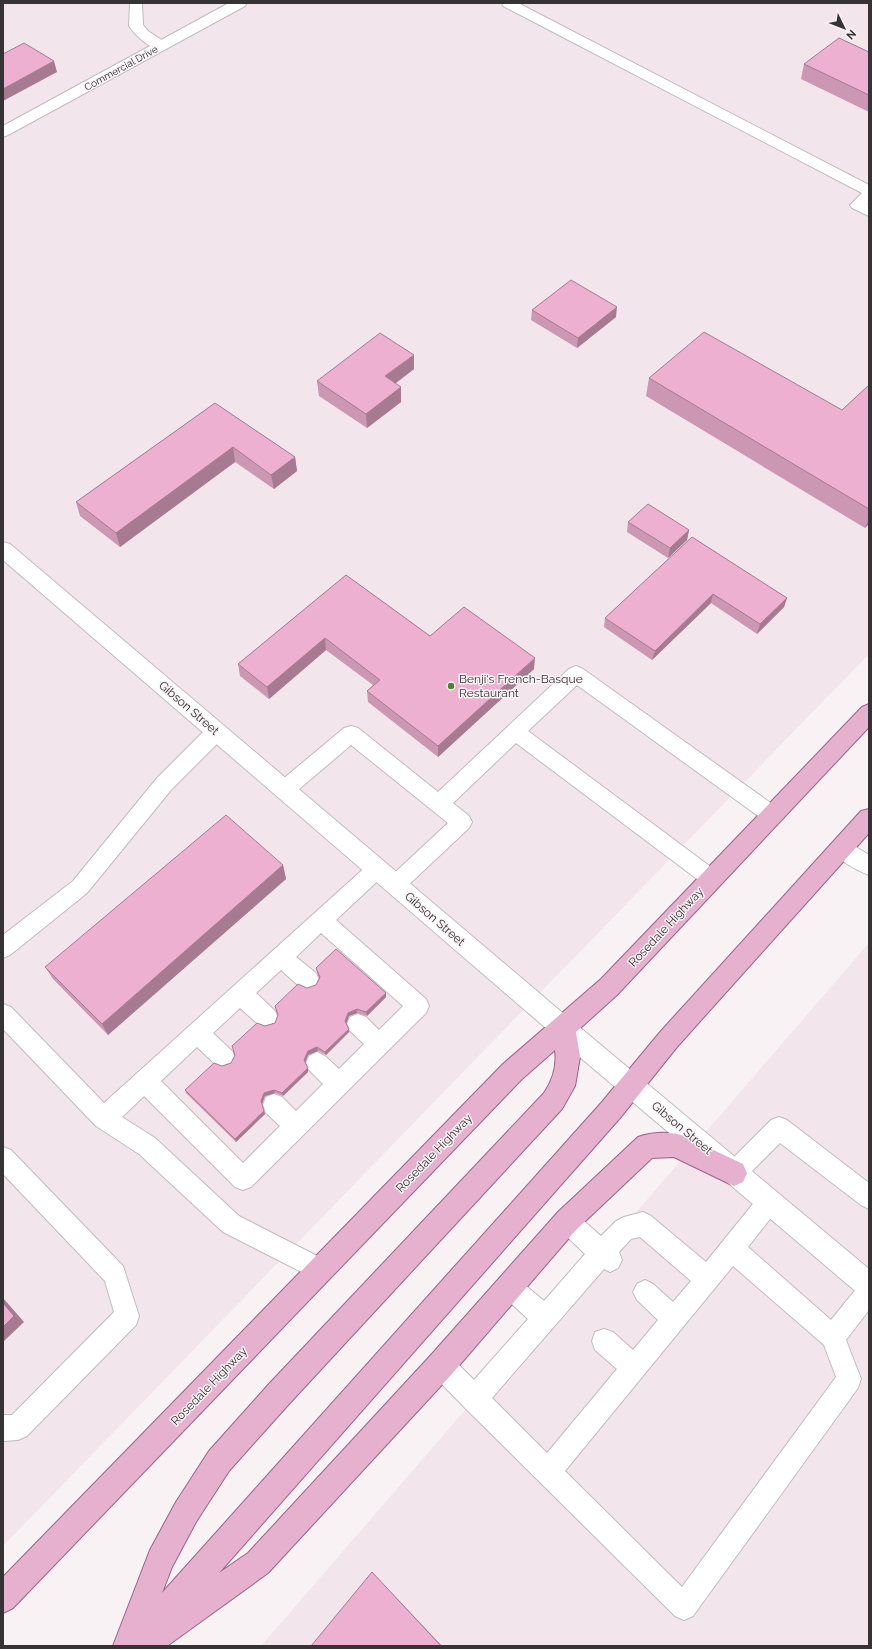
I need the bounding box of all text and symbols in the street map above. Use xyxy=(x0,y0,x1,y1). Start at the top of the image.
north arrow xyxy=(824,8,864,48)
text: N xyxy=(843,27,859,42)
street label: Commercial Drive xyxy=(82,43,160,93)
place label: Benji's French-Basque Restaurant xyxy=(459,672,583,700)
street label: Gibson Street xyxy=(156,678,222,738)
marker: Benji's French-Basque Restaurant xyxy=(446,681,456,691)
street label: Rosedale Highway xyxy=(626,884,707,970)
street label: Gibson Street xyxy=(402,889,468,949)
street label: Gibson Street xyxy=(649,1099,715,1157)
street label: Rosedale Highway xyxy=(393,1111,475,1195)
street label: Rosedale Highway xyxy=(168,1344,250,1428)

